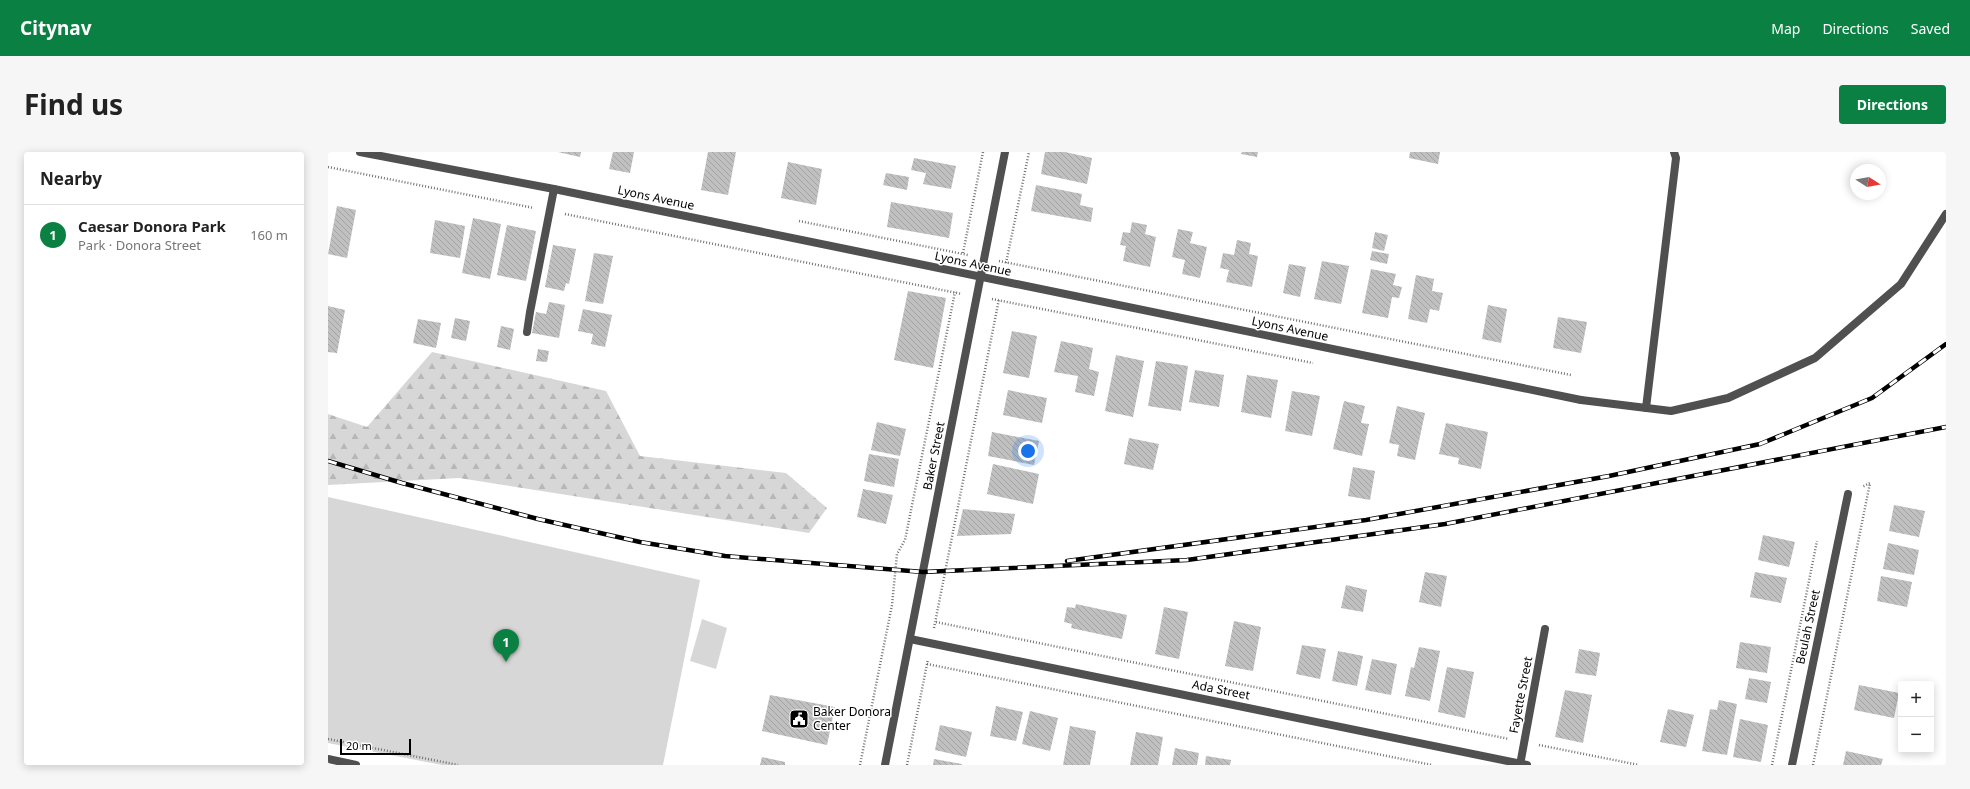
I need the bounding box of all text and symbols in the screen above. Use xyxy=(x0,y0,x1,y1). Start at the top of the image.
text: Citynav xyxy=(20,15,92,41)
text: Map xyxy=(1771,19,1800,38)
text: Directions xyxy=(1822,19,1889,38)
text: Saved xyxy=(1911,19,1950,38)
text: Find us xyxy=(24,85,123,123)
button: Directions xyxy=(1839,85,1946,124)
north arrow xyxy=(1850,164,1886,200)
text: Nearby xyxy=(40,167,102,190)
street label: Lyons Avenue xyxy=(616,181,696,214)
text: Caesar Donora Park xyxy=(78,216,226,236)
text: 1 xyxy=(49,226,57,244)
text: 160 m xyxy=(250,226,288,244)
text: Park · Donora Street xyxy=(78,236,201,254)
street label: Lyons Avenue xyxy=(933,247,1013,280)
street label: Lyons Avenue xyxy=(1250,312,1330,345)
street label: Baker Street xyxy=(919,420,949,492)
your location xyxy=(1018,441,1038,461)
street label: Beulah Street xyxy=(1791,587,1824,666)
pin: 1 xyxy=(493,629,519,662)
street label: Fayette Street xyxy=(1505,654,1536,735)
street label: Ada Street xyxy=(1191,676,1252,704)
map controls xyxy=(1898,681,1934,753)
button: + xyxy=(1898,681,1934,717)
place label: Baker Donora Center xyxy=(813,703,891,734)
public building icon: Baker Donora Center xyxy=(788,708,810,730)
button: − xyxy=(1898,717,1934,753)
scale bar xyxy=(340,737,411,756)
text: 20 m xyxy=(346,738,372,753)

